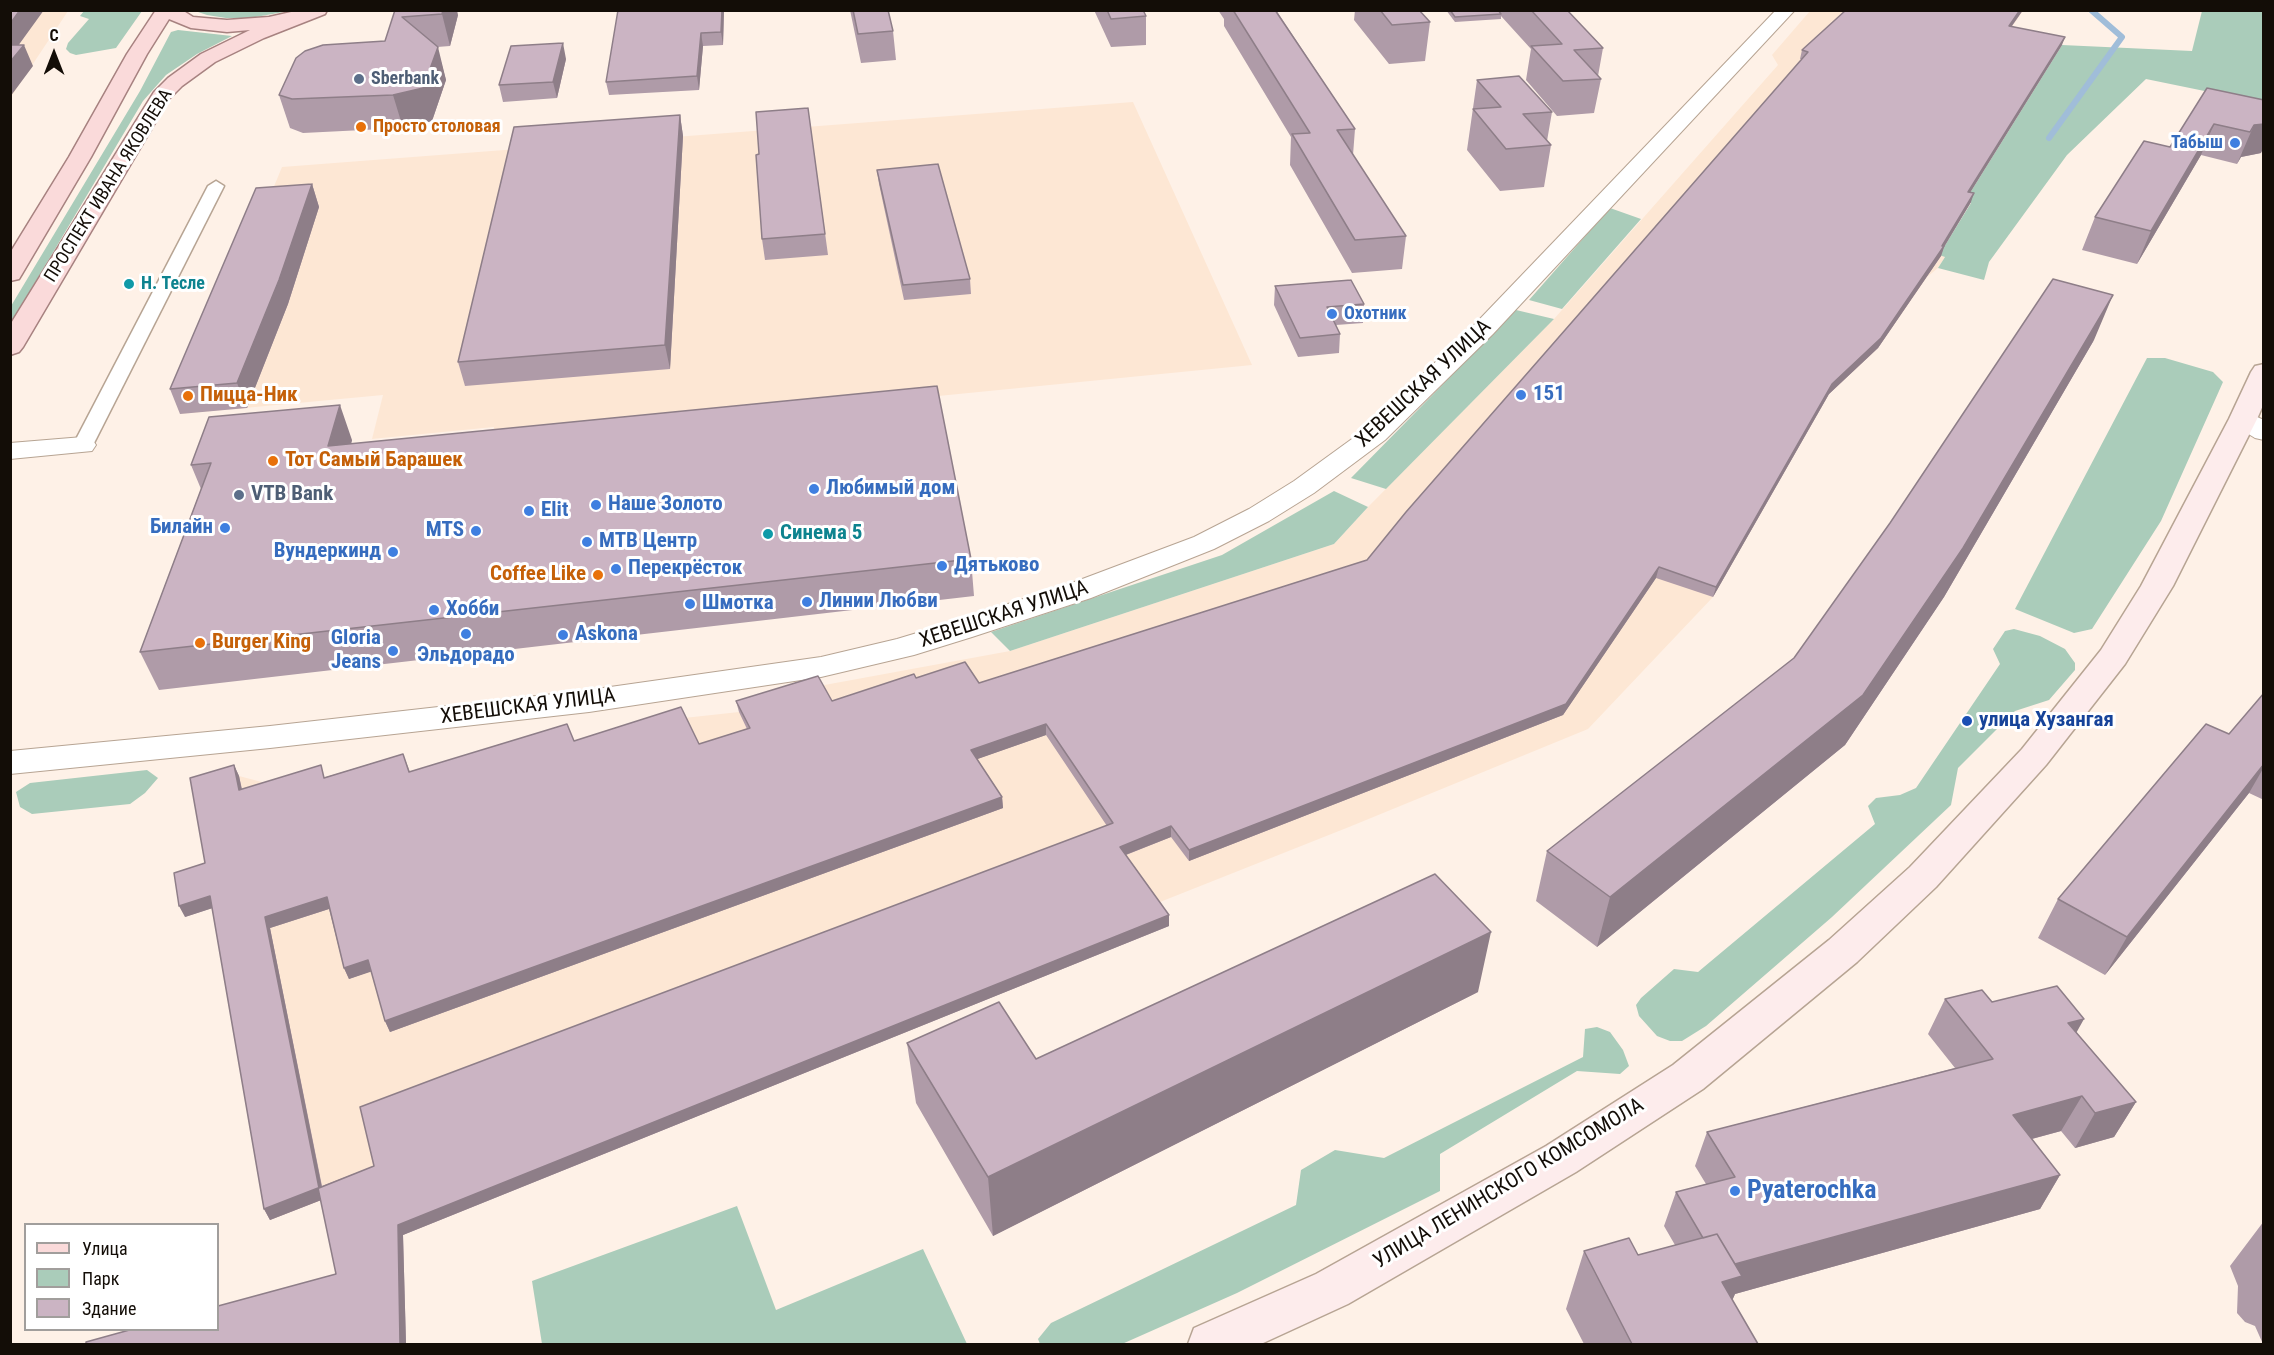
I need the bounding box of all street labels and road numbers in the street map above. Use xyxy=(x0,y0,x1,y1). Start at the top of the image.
street label: ПРОСПЕКТ ИВАНА ЯКОВЛЕВА xyxy=(41,85,177,287)
street label: ХЕВЕШСКАЯ УЛИЦА xyxy=(1351,315,1497,453)
street label: ХЕВЕШСКАЯ УЛИЦА xyxy=(916,576,1092,654)
street label: ХЕВЕШСКАЯ УЛИЦА xyxy=(439,684,617,730)
street label: УЛИЦА ЛЕНИНСКОГО КОМСОМОЛА xyxy=(1369,1093,1649,1275)

